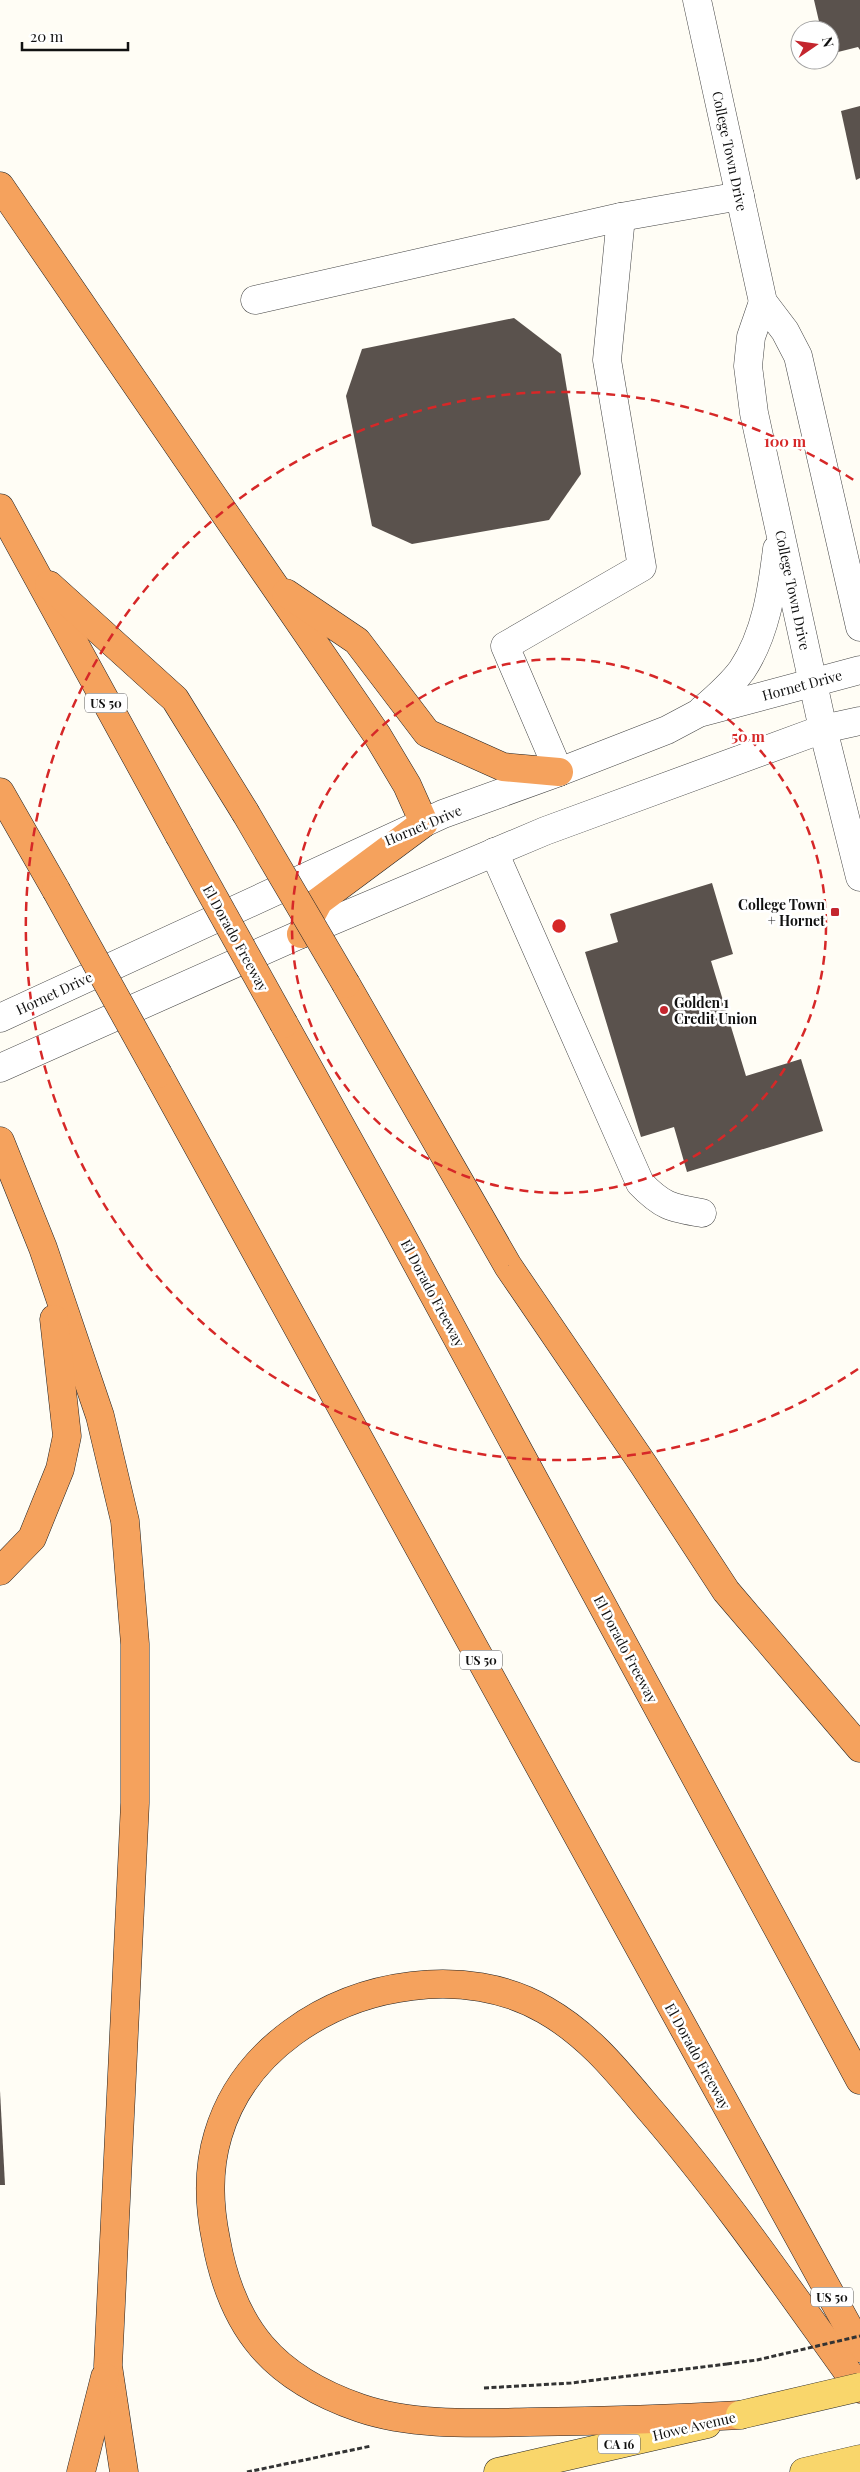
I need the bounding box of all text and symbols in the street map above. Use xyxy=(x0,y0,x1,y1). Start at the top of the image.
scale bar xyxy=(22,20,129,52)
north arrow xyxy=(790,20,840,70)
text: 20 m xyxy=(30,26,64,46)
text: N xyxy=(818,35,839,49)
street label: College Town Drive xyxy=(708,89,752,213)
text: 100 m xyxy=(764,431,807,451)
street label: College Town Drive xyxy=(771,528,815,652)
street label: Hornet Drive xyxy=(760,665,844,705)
road number: US 50 xyxy=(85,694,127,712)
text: 50 m xyxy=(731,726,765,746)
street label: Hornet Drive xyxy=(381,800,465,850)
street label: El Dorado Freeway xyxy=(199,881,273,995)
place label: College Town + Hornet xyxy=(738,895,825,930)
marker: College Town + Hornet xyxy=(829,906,841,918)
centre of rings xyxy=(550,917,568,935)
street label: Hornet Drive xyxy=(13,967,95,1019)
place label: Golden 1 Credit Union xyxy=(674,993,757,1028)
marker: Golden 1 Credit Union xyxy=(658,1004,670,1016)
street label: El Dorado Freeway xyxy=(397,1236,469,1350)
street label: El Dorado Freeway xyxy=(590,1592,662,1706)
road number: US 50 xyxy=(460,1650,502,1670)
street label: El Dorado Freeway xyxy=(661,1999,735,2113)
road number: US 50 xyxy=(811,2288,853,2306)
street label: Howe Avenue xyxy=(651,2407,737,2445)
road number: CA 16 xyxy=(598,2434,640,2454)

